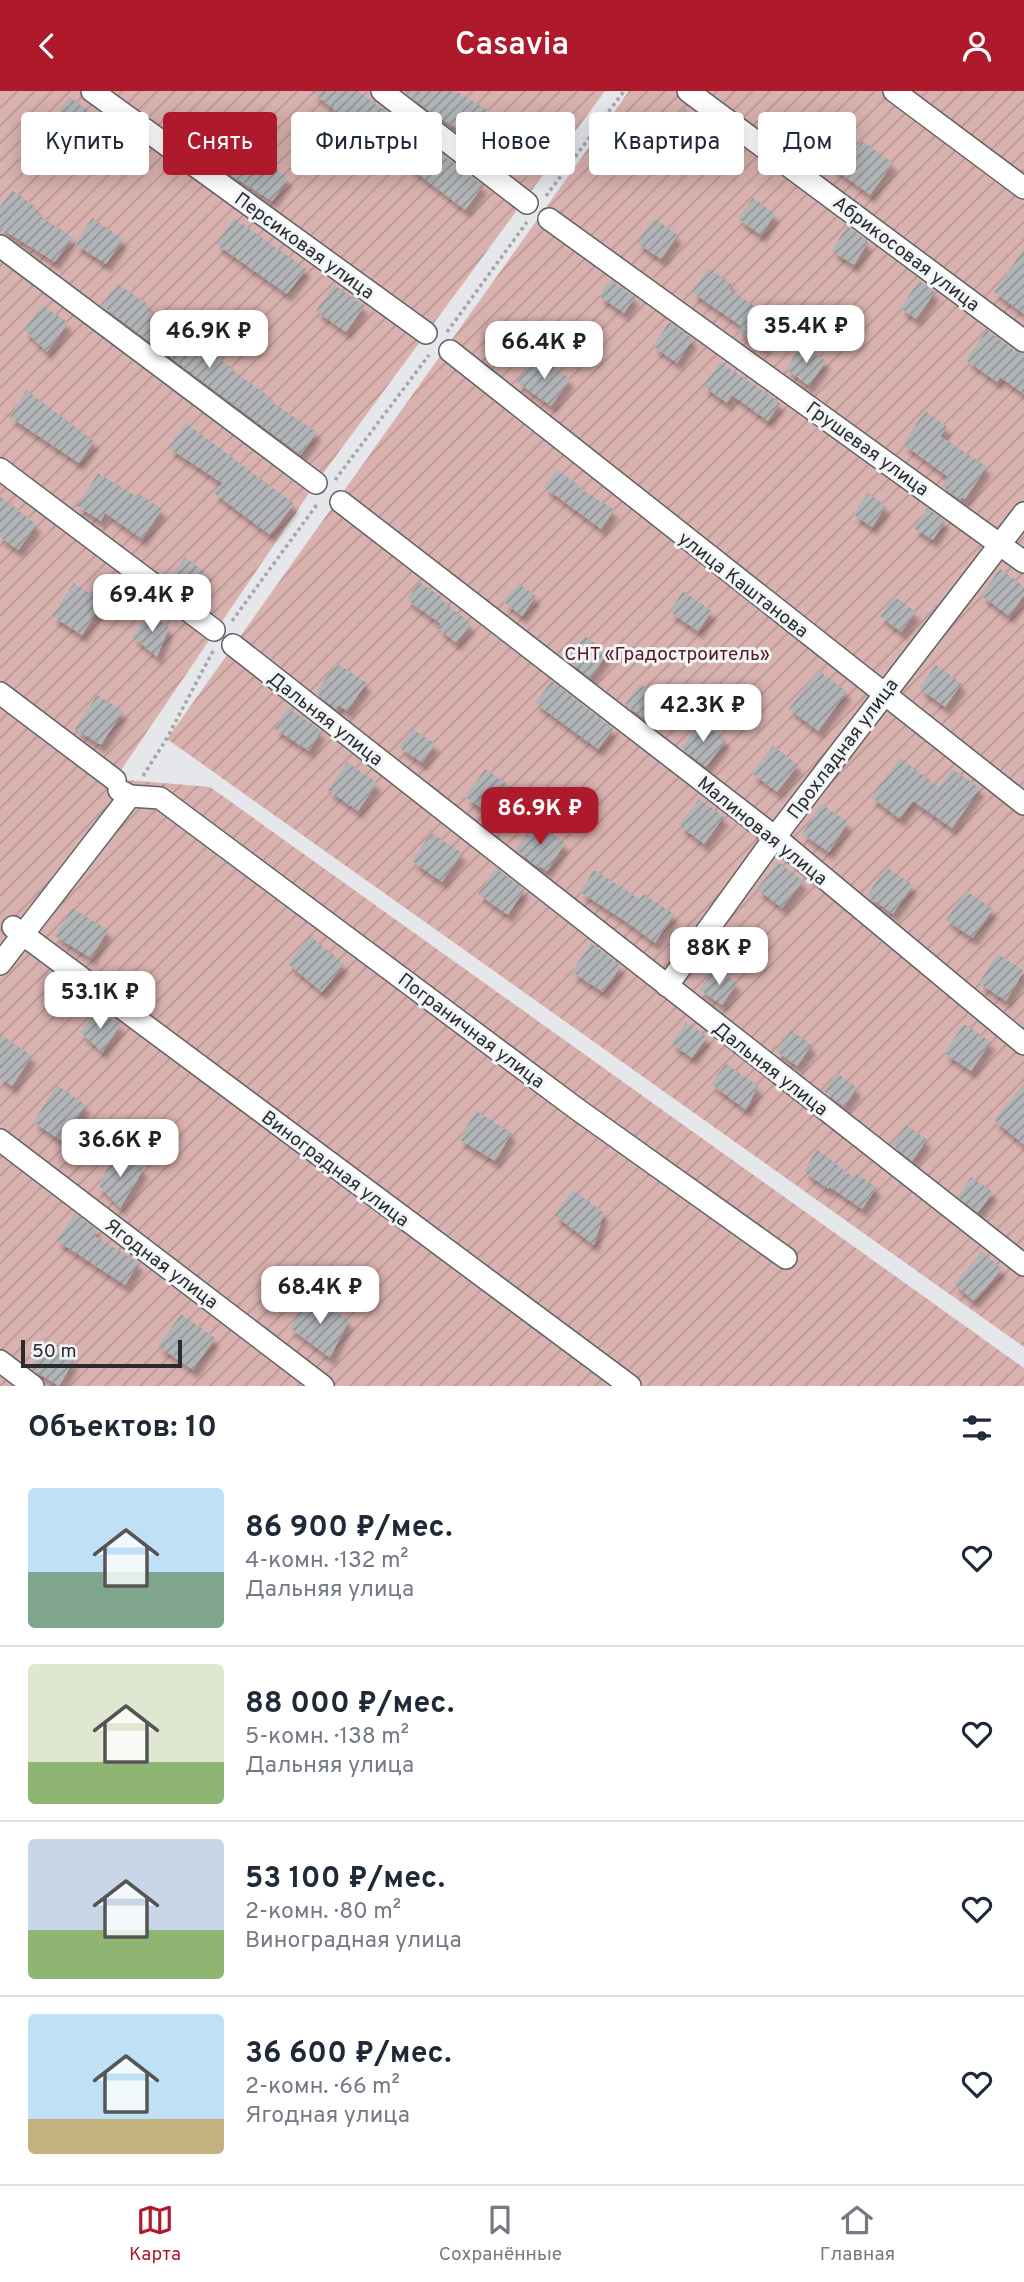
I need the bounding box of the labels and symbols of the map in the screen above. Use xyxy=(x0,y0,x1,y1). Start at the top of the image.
street label: Персиковая улица xyxy=(229,188,378,305)
street label: Абрикосовая улица xyxy=(828,192,984,318)
pin: 35.4K ₽ xyxy=(741,306,871,365)
pin: 46.9K ₽ xyxy=(144,310,274,370)
pin: 66.4K ₽ xyxy=(479,321,609,381)
street label: Грушевая улица xyxy=(801,397,933,502)
street label: улица Каштанова xyxy=(673,527,813,644)
pin: 69.4K ₽ xyxy=(87,575,217,634)
park label: СНТ «Градостроитель» xyxy=(564,643,770,667)
street label: Дальняя улица xyxy=(262,667,387,772)
street label: Прохладная улица xyxy=(783,674,904,824)
pin: 42.3K ₽ xyxy=(638,685,768,744)
street label: Малиновая улица xyxy=(692,772,832,891)
pin: 86.9K ₽ xyxy=(475,787,605,847)
pin: 88K ₽ xyxy=(670,927,768,987)
street label: Пограничная улица xyxy=(393,969,549,1095)
pin: 53.1K ₽ xyxy=(35,971,165,1031)
street label: Дальняя улица xyxy=(707,1017,832,1122)
street label: Виноградная улица xyxy=(256,1106,413,1233)
pin: 36.6K ₽ xyxy=(55,1119,185,1179)
street label: Ягодная улица xyxy=(99,1214,222,1315)
pin: 68.4K ₽ xyxy=(255,1267,385,1326)
scale bar xyxy=(21,1337,182,1369)

